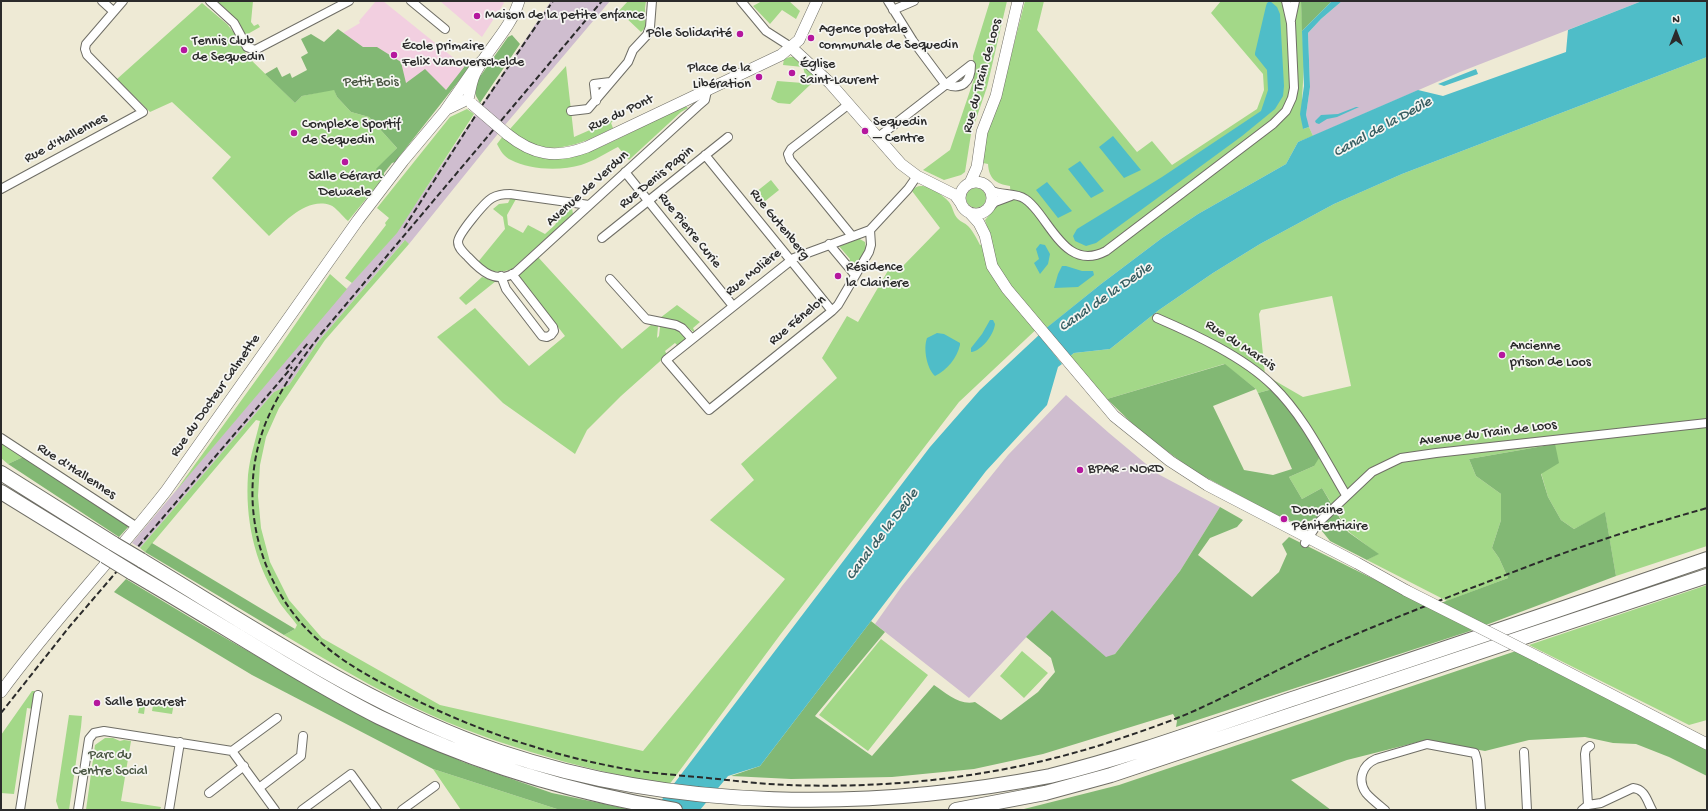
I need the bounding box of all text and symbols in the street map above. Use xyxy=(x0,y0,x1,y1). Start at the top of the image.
place label: Maison de la petite enfance xyxy=(485,8,645,24)
marker: Maison de la petite enfance xyxy=(472,11,482,21)
north arrow xyxy=(1656,12,1696,52)
text: N xyxy=(1672,14,1680,26)
street label: Rue du Train de Loos xyxy=(960,17,1006,135)
place label: Agence postale communale de Sequedin xyxy=(819,22,958,54)
place label: Pôle Solidarité xyxy=(647,26,732,42)
marker: Pôle Solidarité xyxy=(735,29,745,39)
marker: Agence postale communale de Sequedin xyxy=(806,33,816,43)
place label: Tennis Club de Sequedin xyxy=(192,34,265,66)
place label: École primaire Felix Vanoverschelde xyxy=(402,39,524,72)
marker: Tennis Club de Sequedin xyxy=(179,45,189,55)
marker: École primaire Felix Vanoverschelde xyxy=(389,50,399,60)
place label: Église Saint-Laurent xyxy=(800,57,878,90)
place label: Place de la Libération xyxy=(688,61,751,94)
marker: Église Saint-Laurent xyxy=(787,68,797,78)
marker: Place de la Libération xyxy=(754,72,764,82)
park label: Petit Bois xyxy=(343,75,399,91)
street label: Rue du Pont xyxy=(586,92,656,136)
water label: Canal de la Deûle xyxy=(1331,94,1435,162)
street label: Rue d'Hallennes xyxy=(22,110,110,168)
place label: Sequedin – Centre xyxy=(873,115,927,148)
place label: Complexe Sportif de Sequedin xyxy=(302,117,401,150)
marker: Sequedin – Centre xyxy=(860,126,870,136)
marker: Complexe Sportif de Sequedin xyxy=(289,128,299,138)
street label: Rue Denis Papin xyxy=(616,143,698,213)
street label: Avenue de Verdun xyxy=(543,147,633,231)
marker: Salle Gérard Dewaele xyxy=(340,157,350,167)
place label: Salle Gérard Dewaele xyxy=(309,169,381,202)
street label: Rue Gutenberg xyxy=(745,186,813,264)
street label: Rue Pierre Curie xyxy=(653,190,725,272)
street label: Rue Molière xyxy=(723,245,785,301)
water label: Canal de la Deûle xyxy=(1056,259,1156,337)
place label: Résidence la Clairiere xyxy=(846,260,909,292)
marker: Résidence la Clairiere xyxy=(833,271,843,281)
street label: Rue Fénelon xyxy=(766,292,830,350)
street label: Rue du Marais xyxy=(1201,317,1279,375)
street label: Rue du Docteur Calmette xyxy=(167,331,265,461)
place label: Ancienne prison de Loos xyxy=(1510,339,1591,372)
marker: Ancienne prison de Loos xyxy=(1497,350,1507,360)
street label: Avenue du Train de Loos xyxy=(1418,417,1558,451)
street label: Rue d'Hallennes xyxy=(33,440,119,504)
place label: BPAR - NORD xyxy=(1088,462,1164,478)
marker: BPAR - NORD xyxy=(1075,465,1085,475)
water label: Canal de la Deûle xyxy=(843,486,923,584)
place label: Domaine Pénitentiaire xyxy=(1292,503,1368,536)
marker: Domaine Pénitentiaire xyxy=(1279,514,1289,524)
place label: Salle Bucarest xyxy=(105,695,185,711)
marker: Salle Bucarest xyxy=(92,698,102,708)
park label: Parc du Centre Social xyxy=(72,748,148,780)

